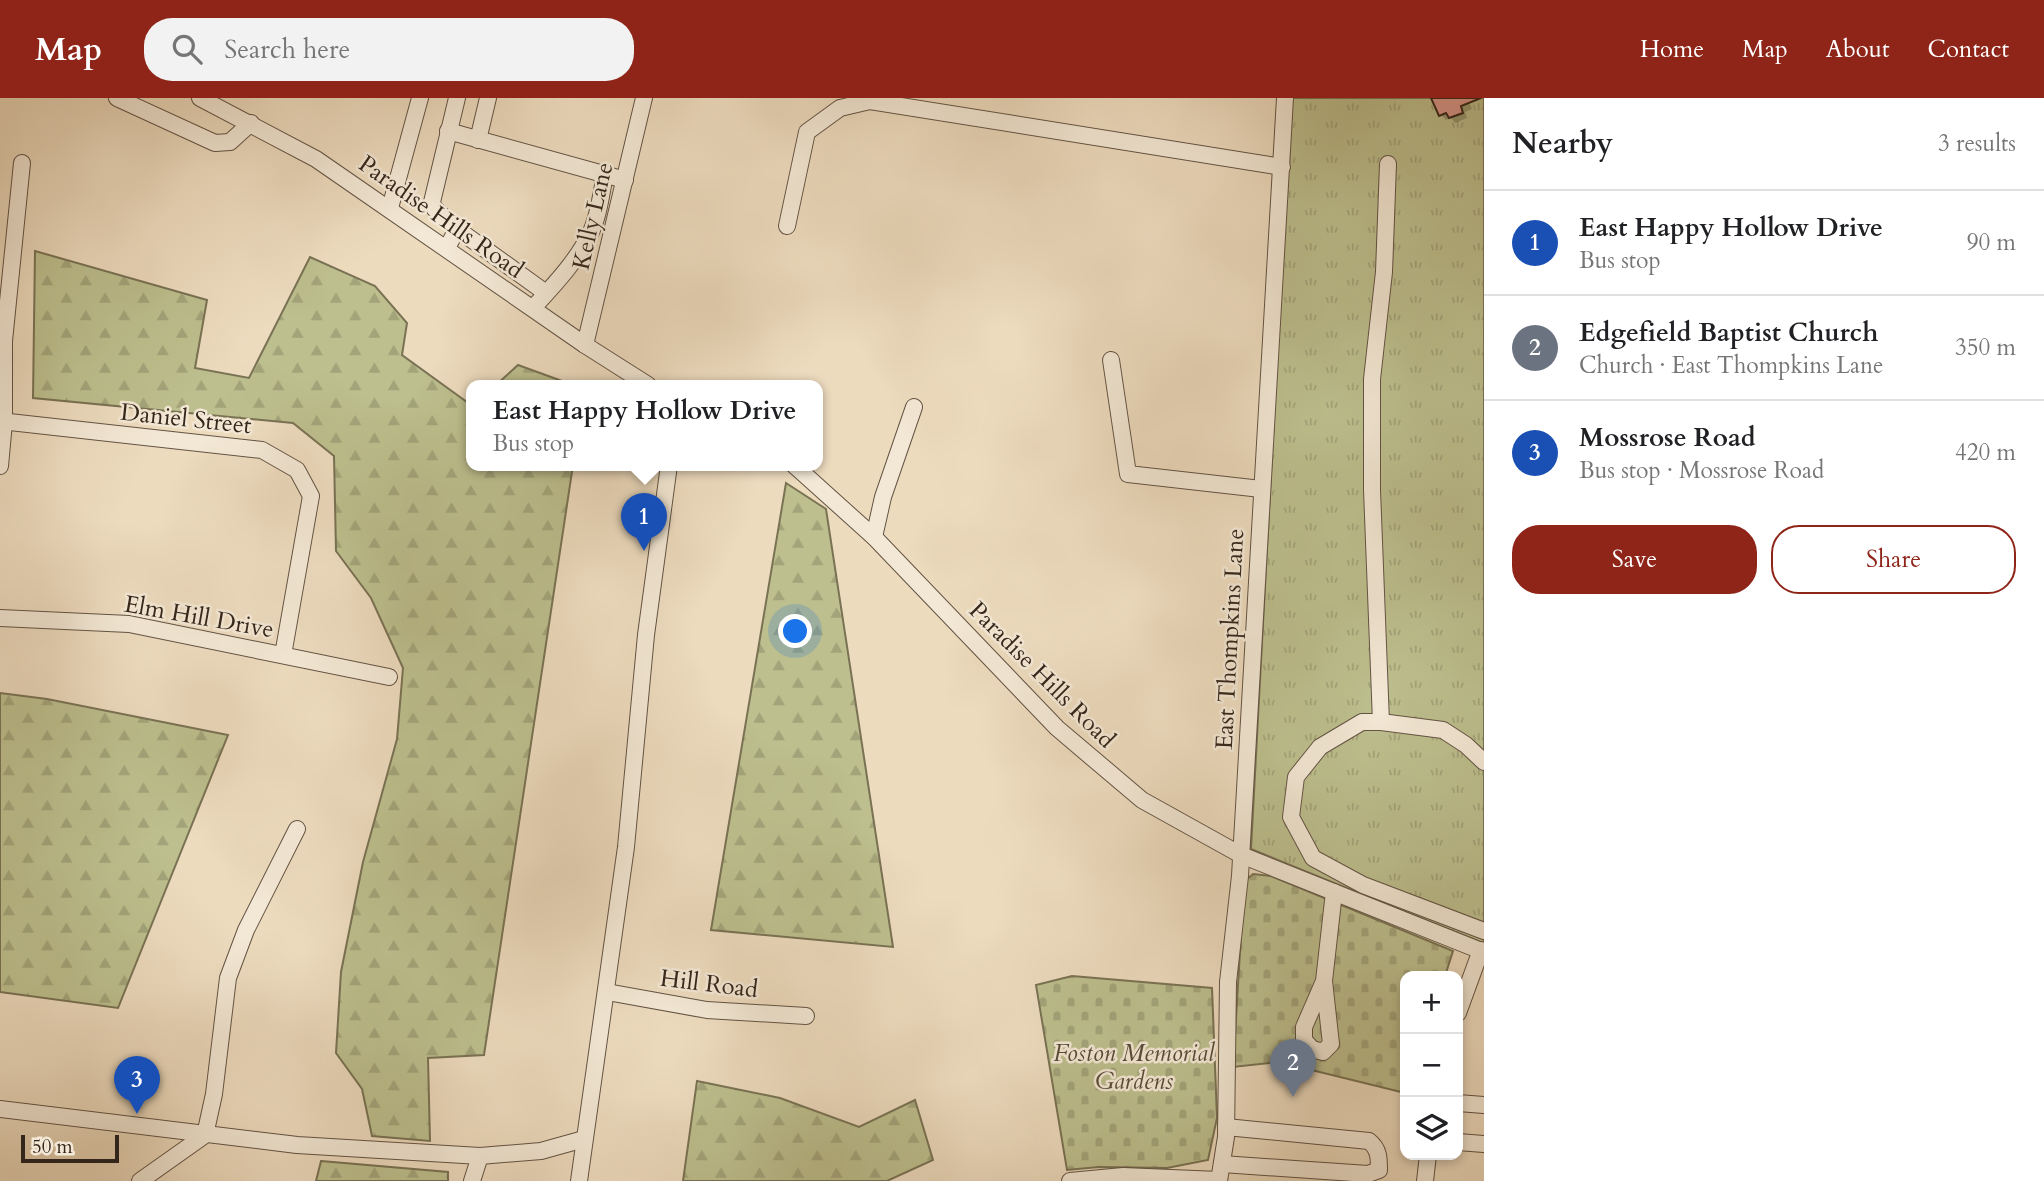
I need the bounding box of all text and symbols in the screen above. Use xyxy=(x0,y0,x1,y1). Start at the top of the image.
search box xyxy=(144,18,634,81)
text: Map xyxy=(35,27,102,72)
icon: search xyxy=(168,30,206,68)
text: Search here xyxy=(224,32,350,67)
text: Home xyxy=(1640,33,1704,66)
text: Map xyxy=(1742,33,1788,66)
text: About xyxy=(1826,33,1890,66)
text: Contact xyxy=(1928,33,2009,66)
text: Nearby xyxy=(1512,123,1613,164)
text: 3 results xyxy=(1938,128,2016,159)
street label: Paradise Hills Road xyxy=(352,148,530,287)
street label: Kelly Lane xyxy=(565,159,621,273)
text: East Happy Hollow Drive xyxy=(1579,210,1883,245)
text: 1 xyxy=(1529,227,1541,258)
text: 90 m xyxy=(1967,227,2016,258)
text: Bus stop xyxy=(1579,245,1661,276)
text: Edgefield Baptist Church xyxy=(1579,315,1878,350)
text: 2 xyxy=(1529,332,1541,363)
text: 350 m xyxy=(1955,332,2016,363)
text: Church · East Thompkins Lane xyxy=(1579,350,1884,381)
popup xyxy=(466,380,823,471)
text: East Happy Hollow Drive xyxy=(493,393,796,428)
street label: Daniel Street xyxy=(119,396,254,442)
text: Mossrose Road xyxy=(1579,420,1756,455)
text: Bus stop xyxy=(493,428,574,459)
text: 3 xyxy=(1529,437,1541,468)
text: 420 m xyxy=(1955,437,2016,468)
text: Bus stop · Mossrose Road xyxy=(1579,455,1824,486)
pin: 1 xyxy=(621,493,667,551)
button: Save xyxy=(1512,525,1757,594)
button: Share xyxy=(1771,525,2016,594)
street label: East Thompkins Lane xyxy=(1208,528,1252,750)
street label: Elm Hill Drive xyxy=(122,588,276,646)
street label: Paradise Hills Road xyxy=(961,594,1123,756)
your location xyxy=(778,614,812,648)
street label: Hill Road xyxy=(658,962,760,1006)
map controls xyxy=(1400,971,1463,1160)
button: + xyxy=(1400,971,1463,1034)
button: − xyxy=(1400,1034,1463,1097)
park label: Foston Memorial Gardens xyxy=(1054,1037,1216,1098)
pin: 2 xyxy=(1270,1039,1316,1097)
pin: 3 xyxy=(114,1056,160,1114)
button: layers xyxy=(1400,1097,1463,1160)
scale bar xyxy=(21,1132,119,1164)
text: 50 m xyxy=(32,1134,73,1160)

